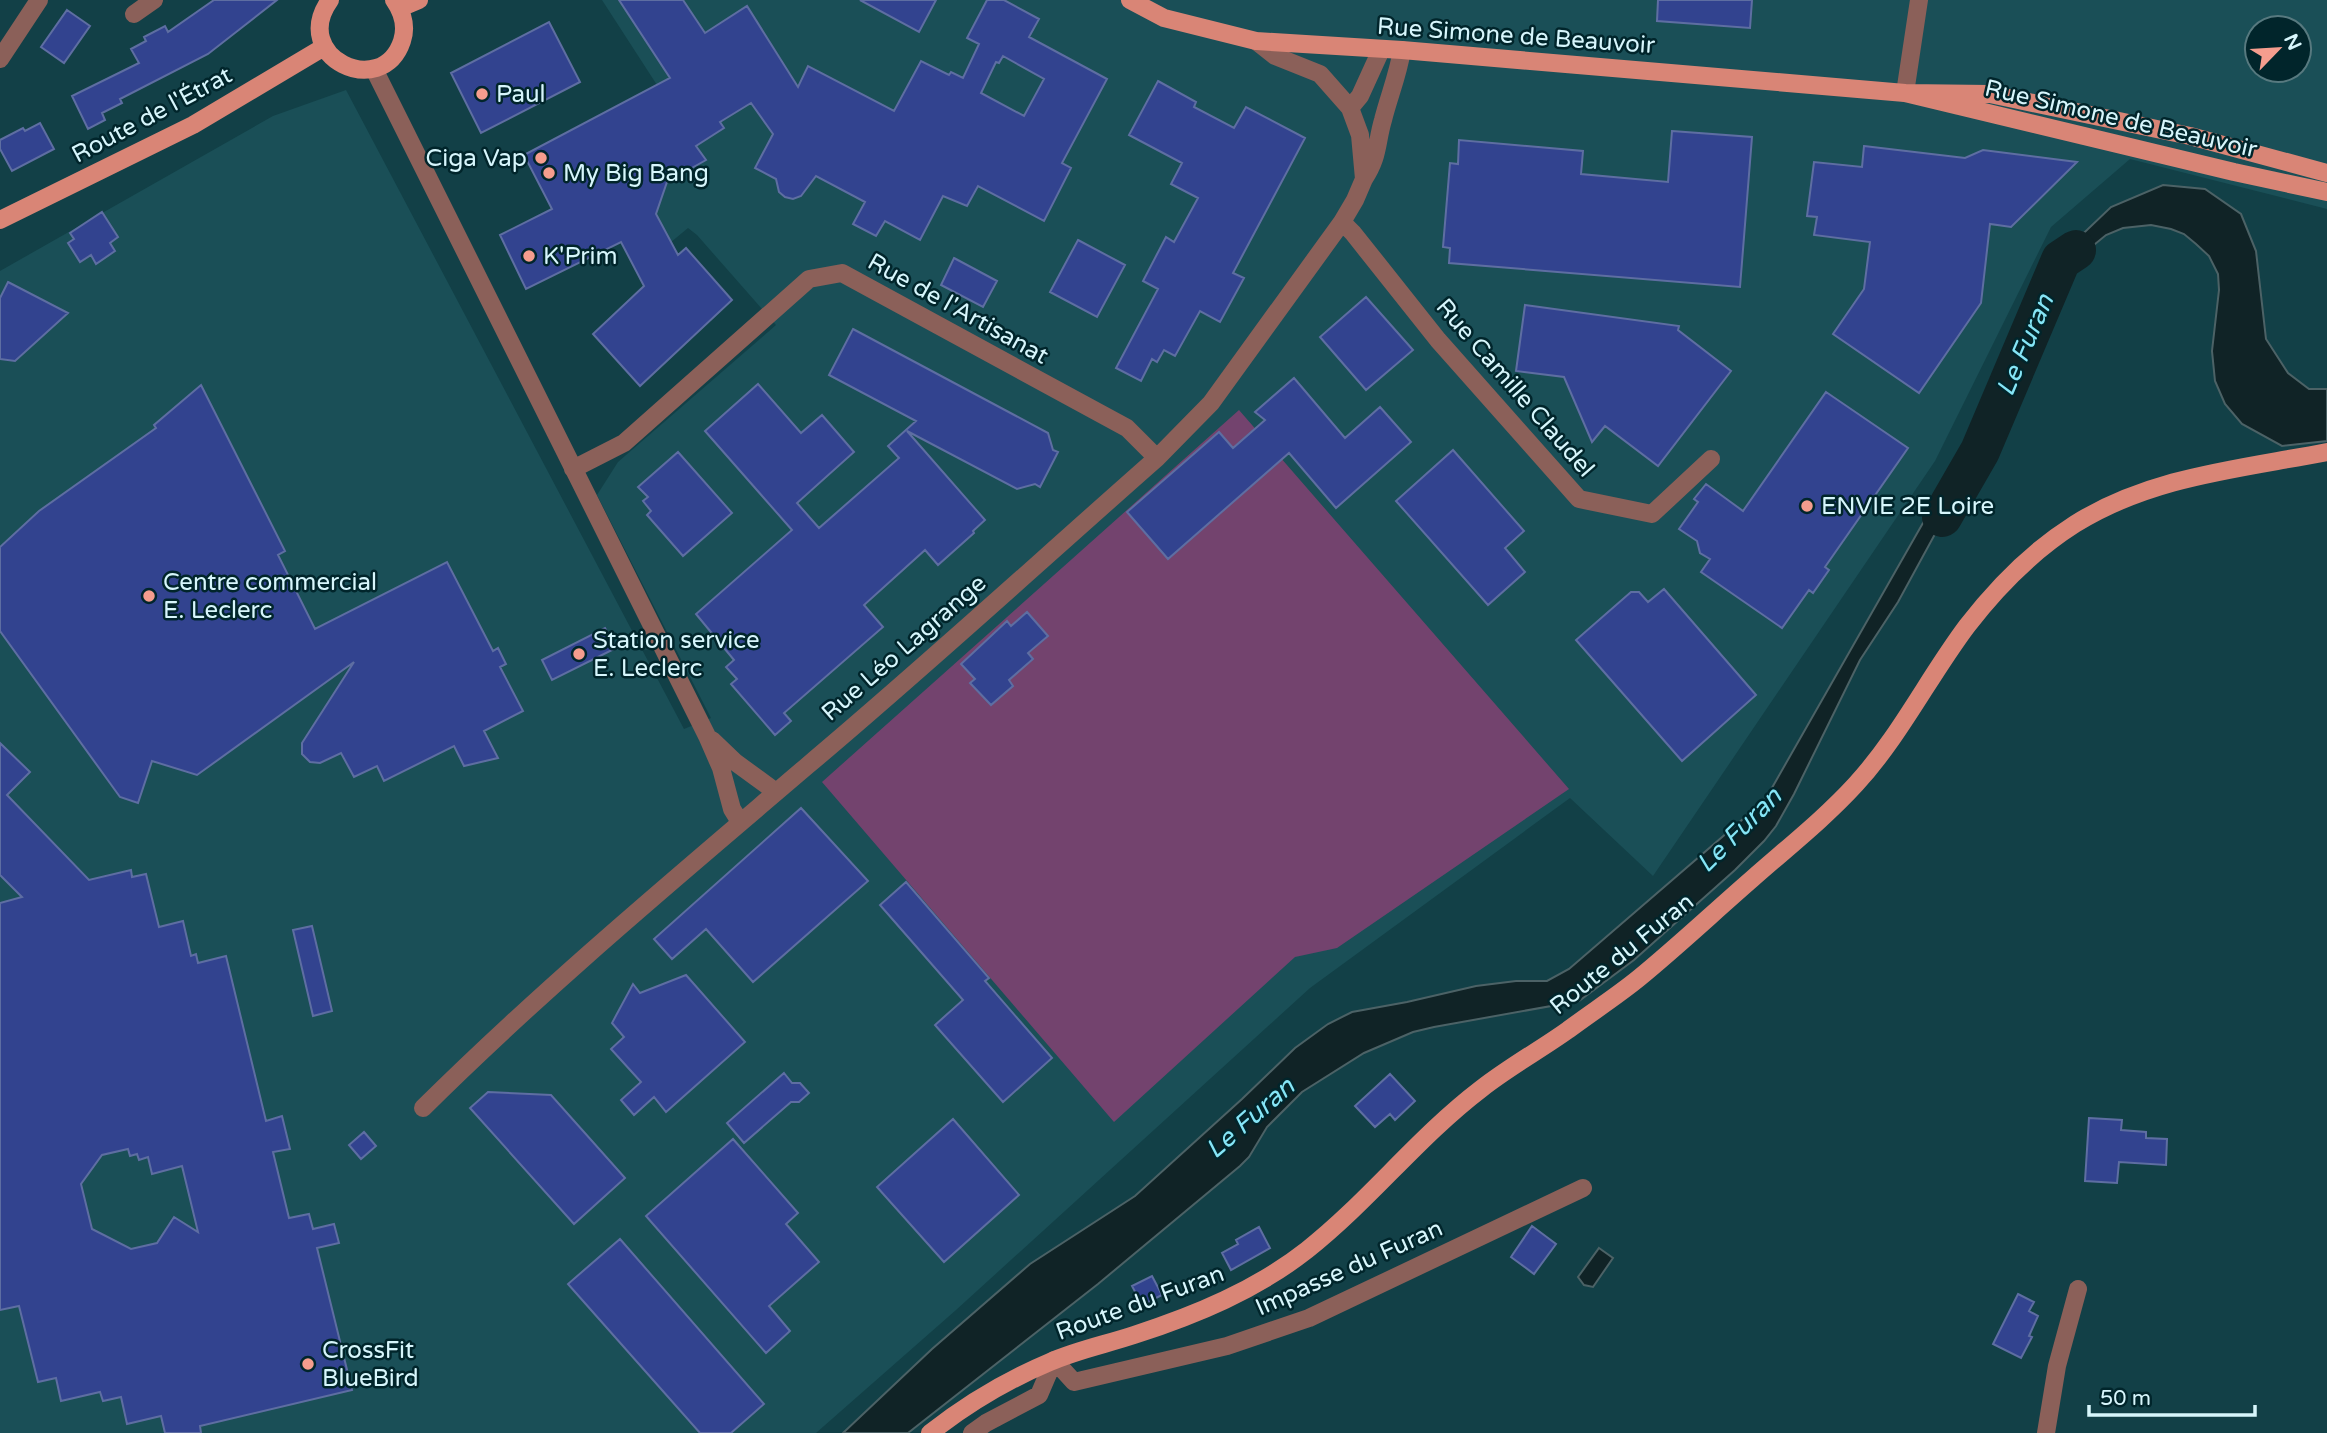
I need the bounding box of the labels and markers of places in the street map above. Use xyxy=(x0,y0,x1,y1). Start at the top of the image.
place label: Paul xyxy=(496,80,546,109)
marker: Paul xyxy=(474,86,490,102)
place label: Ciga Vap xyxy=(426,144,527,173)
marker: Ciga Vap xyxy=(533,150,549,166)
place label: My Big Bang xyxy=(563,159,709,188)
marker: My Big Bang xyxy=(541,165,557,181)
place label: K'Prim xyxy=(543,242,618,271)
marker: K'Prim xyxy=(521,248,537,264)
place label: ENVIE 2E Loire xyxy=(1821,492,1994,521)
marker: ENVIE 2E Loire xyxy=(1799,498,1815,514)
place label: Centre commercial E. Leclerc xyxy=(163,568,377,625)
marker: Centre commercial E. Leclerc xyxy=(141,588,157,604)
place label: Station service E. Leclerc xyxy=(593,626,760,683)
marker: Station service E. Leclerc xyxy=(571,646,587,662)
place label: CrossFit BlueBird xyxy=(322,1336,419,1393)
marker: CrossFit BlueBird xyxy=(300,1356,316,1372)

